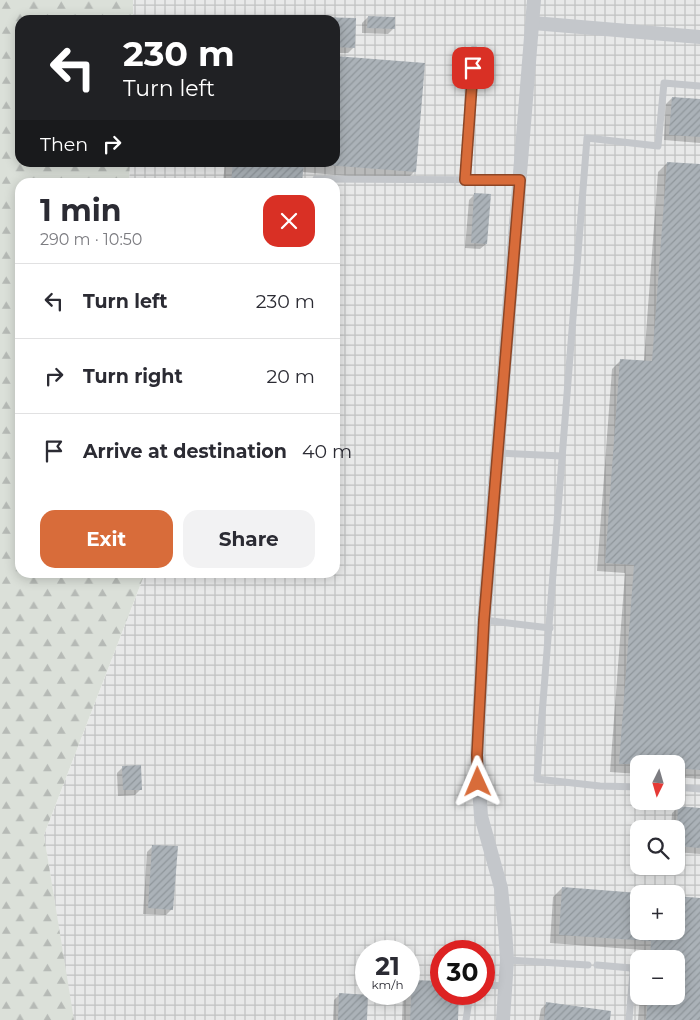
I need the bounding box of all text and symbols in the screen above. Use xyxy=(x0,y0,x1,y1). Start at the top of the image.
text: 230 m xyxy=(123,32,235,75)
icon: left xyxy=(40,35,105,100)
pin xyxy=(452,47,494,89)
icon: arrive xyxy=(459,54,487,82)
text: Turn left xyxy=(123,75,215,102)
icon: right xyxy=(98,130,126,158)
text: Then xyxy=(40,133,88,156)
text: 1 min xyxy=(40,192,121,229)
button: close xyxy=(263,195,315,247)
text: 290 m · 10:50 xyxy=(40,230,142,249)
icon: left xyxy=(40,287,68,315)
text: Turn left xyxy=(83,290,168,313)
text: 230 m xyxy=(256,290,315,313)
icon: right xyxy=(40,362,68,390)
text: Turn right xyxy=(83,365,183,388)
text: 20 m xyxy=(267,365,315,388)
icon: arrive xyxy=(40,437,68,465)
text: Arrive at destination xyxy=(83,440,287,463)
text: 40 m xyxy=(302,440,352,463)
button: Exit xyxy=(40,510,173,568)
button: Share xyxy=(183,510,315,568)
position arrow xyxy=(451,755,503,807)
north arrow xyxy=(630,755,685,810)
map controls xyxy=(630,755,685,1005)
button: search xyxy=(630,820,685,875)
button: + xyxy=(630,885,685,940)
speed limit sign: 30 xyxy=(430,940,495,1005)
button: − xyxy=(630,950,685,1005)
text: 21 xyxy=(375,951,400,981)
text: km/h xyxy=(371,977,404,992)

